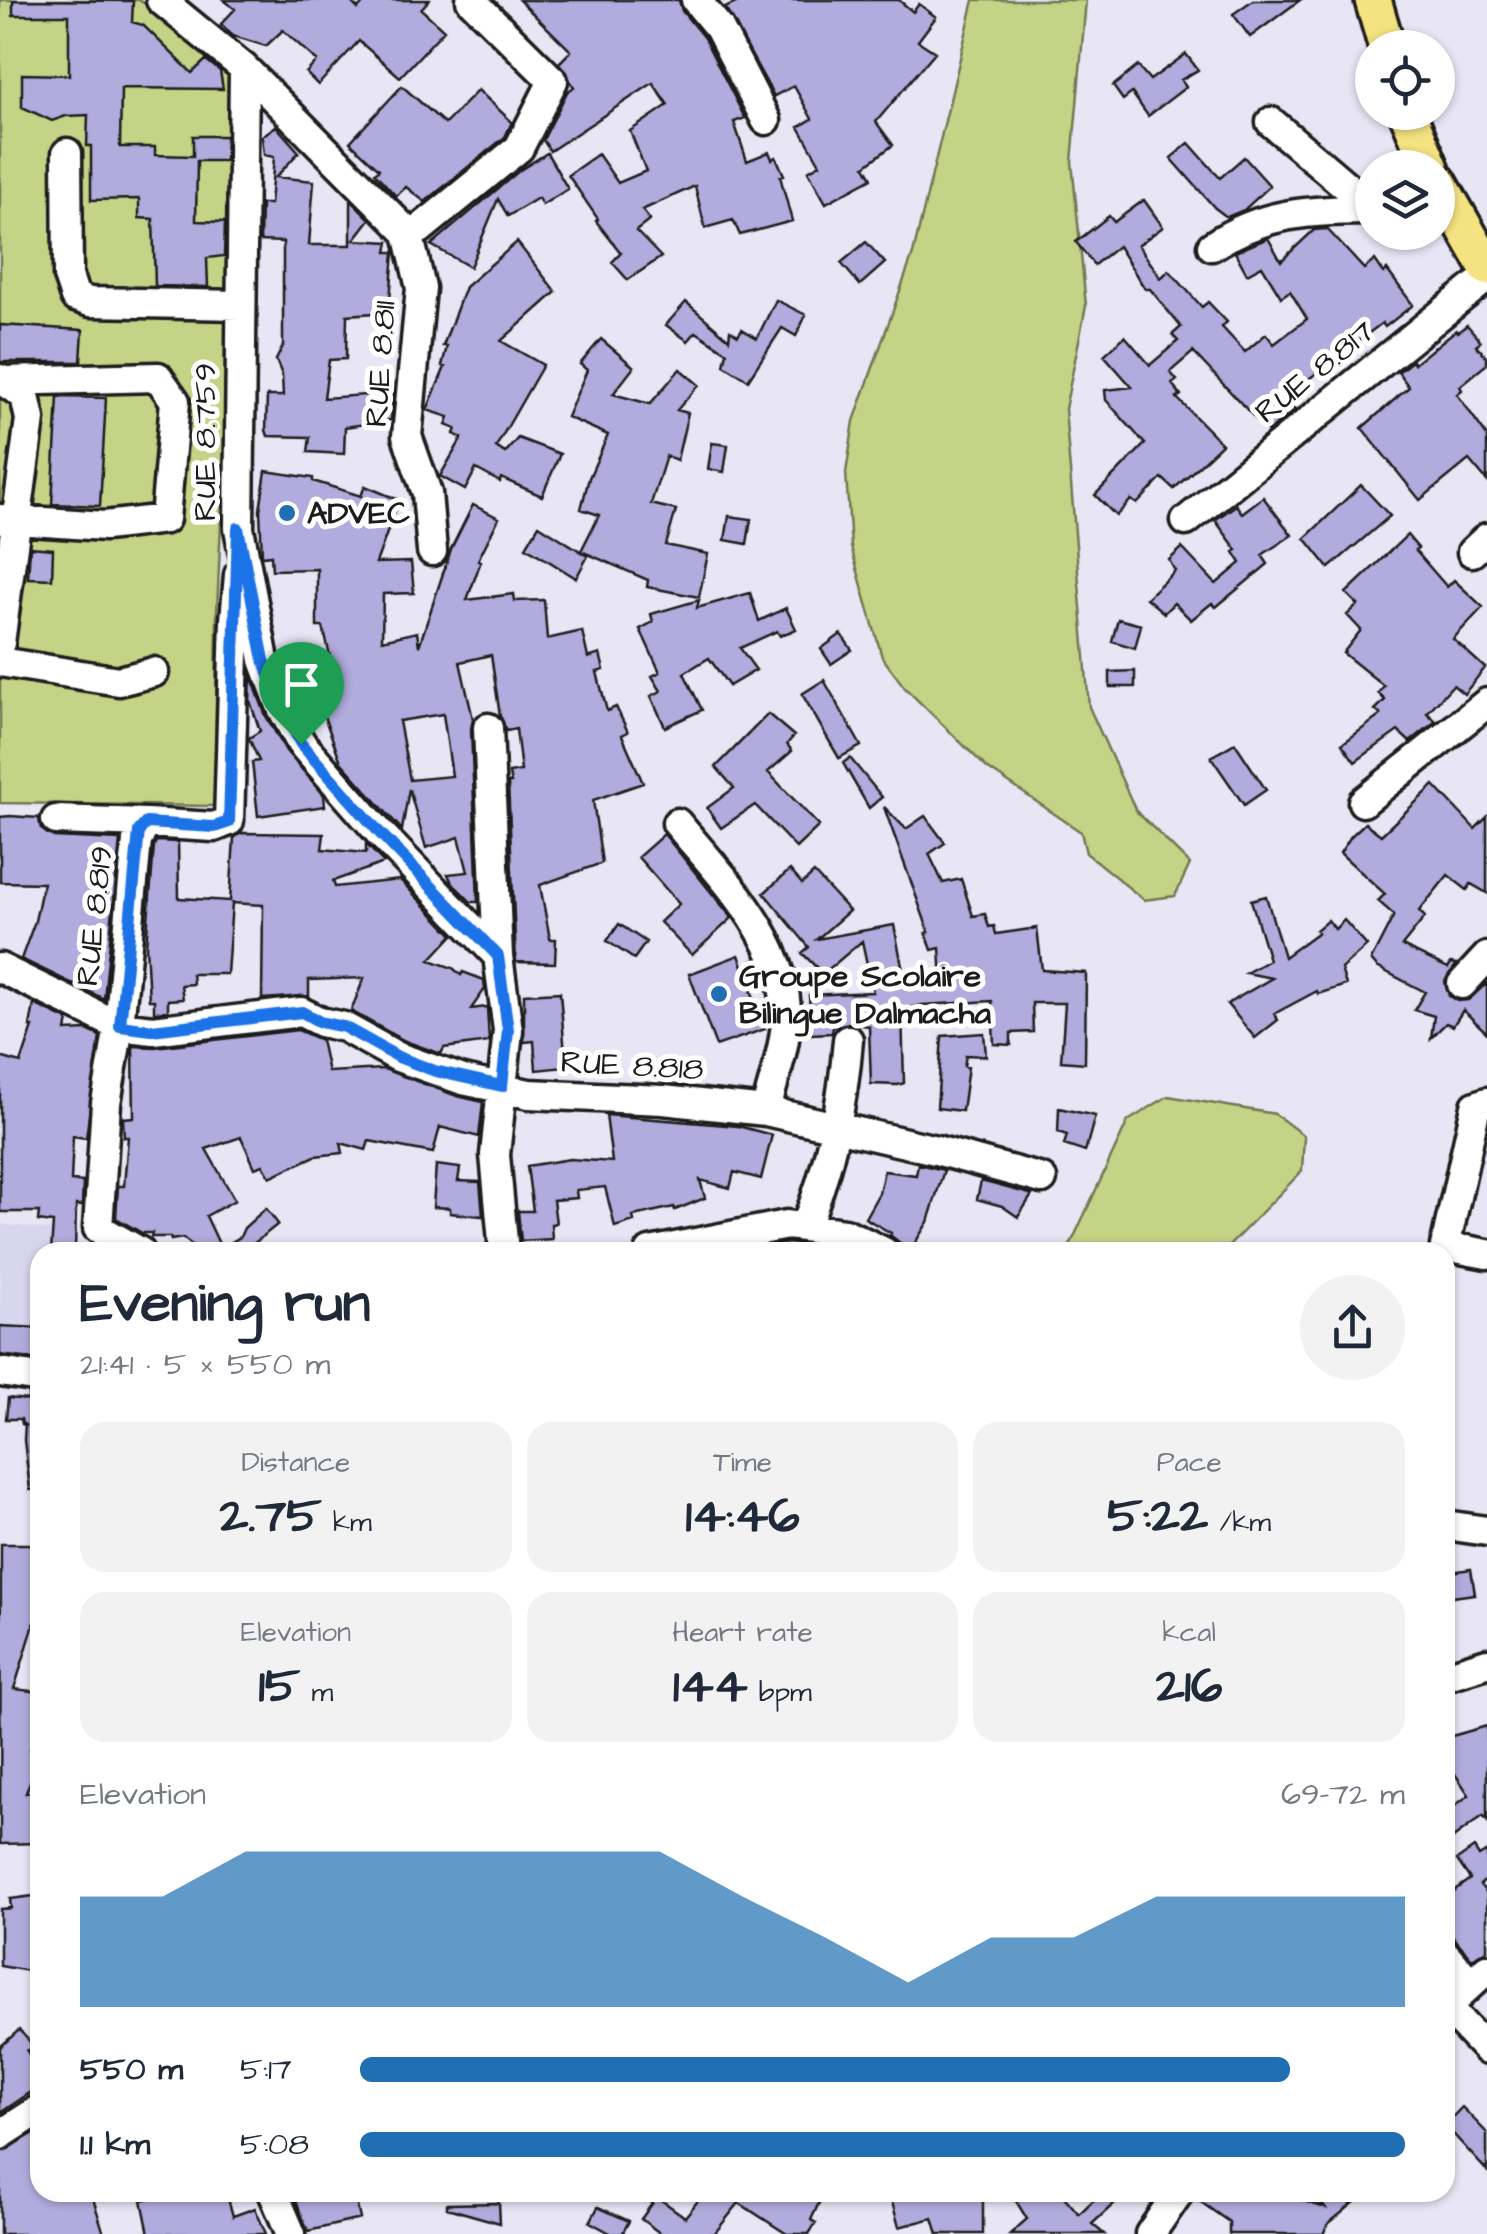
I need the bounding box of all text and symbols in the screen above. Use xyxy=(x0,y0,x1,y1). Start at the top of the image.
map controls xyxy=(1355,30,1455,250)
button: locate xyxy=(1355,30,1455,130)
button: layers xyxy=(1355,150,1455,250)
street label: RUE 8.811 xyxy=(354,299,408,429)
street label: RUE 8.817 xyxy=(1246,310,1385,434)
street label: RUE 8.759 xyxy=(183,363,228,521)
place label: ADVEC xyxy=(307,491,410,536)
marker: ADVEC xyxy=(276,502,298,524)
pin xyxy=(259,642,344,745)
icon: arrive xyxy=(274,657,329,712)
street label: RUE 8.819 xyxy=(65,844,125,988)
place label: Groupe Scolaire Bilingue Dalmacha xyxy=(739,954,992,1037)
marker: Groupe Scolaire Bilingue Dalmacha xyxy=(708,983,730,1005)
street label: RUE 8.818 xyxy=(559,1040,705,1092)
text: Evening run xyxy=(80,1266,370,1342)
button: share xyxy=(1300,1275,1405,1380)
text: 21:41 · 5 × 550 m xyxy=(80,1342,330,1387)
text: Distance xyxy=(241,1443,350,1482)
text: Time xyxy=(713,1443,772,1482)
text: Pace xyxy=(1157,1443,1222,1482)
text: 2.75 xyxy=(220,1482,322,1551)
text: 14:46 xyxy=(685,1482,800,1551)
text: 5:22 xyxy=(1107,1482,1208,1551)
text: km xyxy=(322,1503,372,1542)
text: /km xyxy=(1208,1503,1271,1542)
text: Elevation xyxy=(241,1613,351,1652)
text: Heart rate xyxy=(672,1613,813,1652)
text: kcal xyxy=(1162,1613,1216,1652)
text: 15 xyxy=(258,1652,300,1721)
text: 144 xyxy=(673,1652,748,1721)
text: 216 xyxy=(1156,1652,1222,1721)
text: m xyxy=(300,1673,333,1712)
text: bpm xyxy=(748,1673,812,1712)
text: Elevation xyxy=(80,1772,206,1817)
text: 69–72 m xyxy=(1281,1772,1405,1817)
text: 550 m xyxy=(80,2047,183,2092)
text: 5:17 xyxy=(240,2047,292,2092)
text: 1.1 km xyxy=(80,2122,150,2167)
text: 5:08 xyxy=(240,2122,309,2167)

